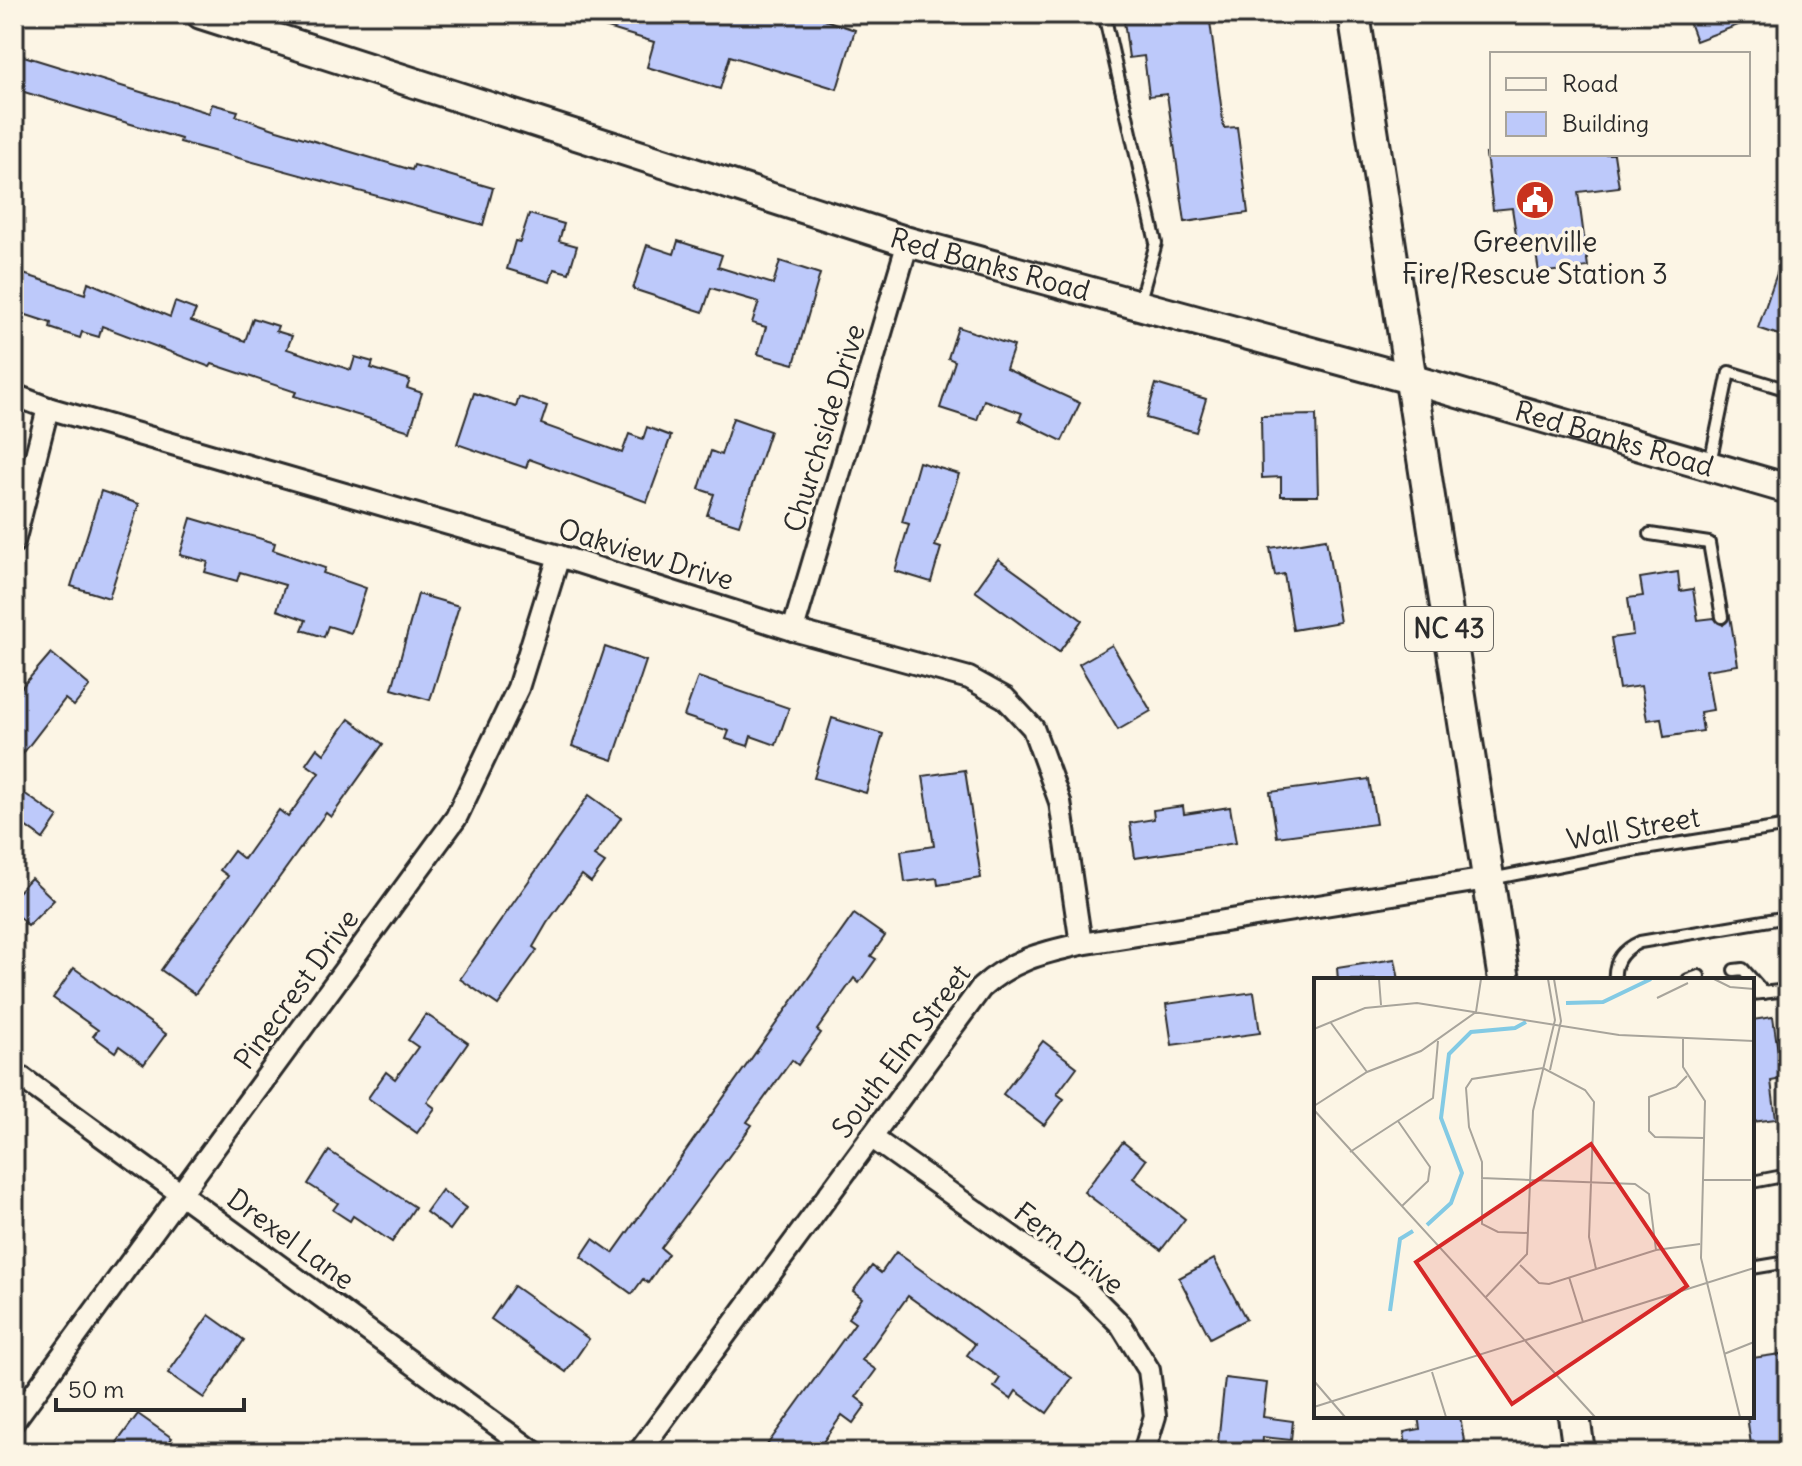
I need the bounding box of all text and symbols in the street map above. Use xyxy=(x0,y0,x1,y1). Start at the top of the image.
legend xyxy=(1490,52,1750,156)
text: Road xyxy=(1562,68,1618,98)
text: Building xyxy=(1562,108,1649,138)
public building icon: Greenville Fire/Rescue Station 3 xyxy=(1514,179,1556,221)
street label: Red Banks Road xyxy=(886,219,1094,309)
place label: Greenville Fire/Rescue Station 3 xyxy=(1402,224,1668,292)
street label: Churchside Drive xyxy=(775,320,873,536)
street label: Red Banks Road xyxy=(1511,392,1718,484)
street label: Oakview Drive xyxy=(554,510,738,598)
road number: NC 43 xyxy=(1405,607,1493,651)
street label: Wall Street xyxy=(1564,799,1702,857)
street label: Pinecrest Drive xyxy=(226,902,366,1076)
street label: South Elm Street xyxy=(824,957,978,1145)
inset map xyxy=(1314,978,1754,1418)
street label: Drexel Lane xyxy=(220,1181,362,1297)
street label: Fern Drive xyxy=(1007,1194,1131,1302)
scale bar xyxy=(56,1362,244,1412)
text: 50 m xyxy=(68,1374,124,1404)

